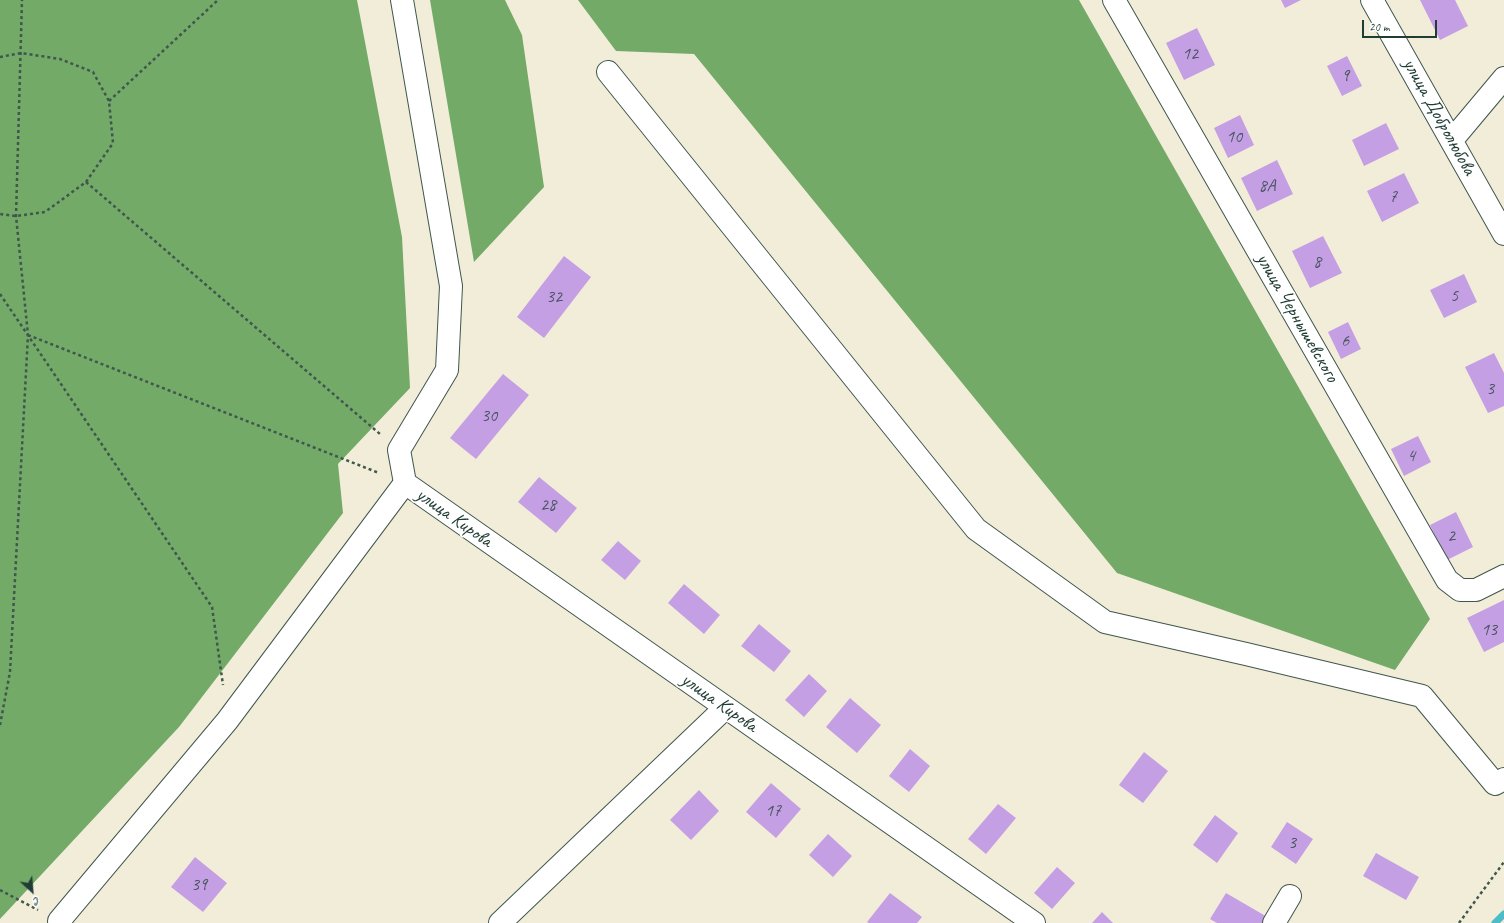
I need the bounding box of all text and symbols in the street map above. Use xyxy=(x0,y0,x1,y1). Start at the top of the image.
scale bar xyxy=(1364,12,1439,38)
text: 20 m xyxy=(1369,19,1389,35)
house number: 12 xyxy=(1182,43,1198,65)
street label: улица Добролюбова xyxy=(1397,54,1481,180)
house number: 9 xyxy=(1341,65,1349,87)
house number: 10 xyxy=(1226,126,1242,148)
house number: 8А xyxy=(1258,175,1276,197)
house number: 7 xyxy=(1389,186,1397,208)
street label: улица Чернышевского xyxy=(1250,249,1344,387)
house number: 8 xyxy=(1313,251,1321,273)
house number: 5 xyxy=(1450,285,1458,307)
house number: 32 xyxy=(546,286,562,308)
house number: 6 xyxy=(1341,330,1349,352)
house number: 3 xyxy=(1486,378,1494,400)
house number: 30 xyxy=(481,405,497,427)
house number: 4 xyxy=(1407,445,1415,467)
street label: улица Кирова xyxy=(411,483,497,553)
house number: 28 xyxy=(540,494,556,516)
house number: 2 xyxy=(1447,525,1455,547)
house number: 13 xyxy=(1481,619,1497,641)
street label: улица Кирова xyxy=(676,668,762,738)
house number: 17 xyxy=(765,800,781,822)
house number: 3 xyxy=(1288,832,1296,854)
north arrow xyxy=(12,871,52,911)
house number: 39 xyxy=(191,874,207,896)
text: С xyxy=(32,894,43,909)

